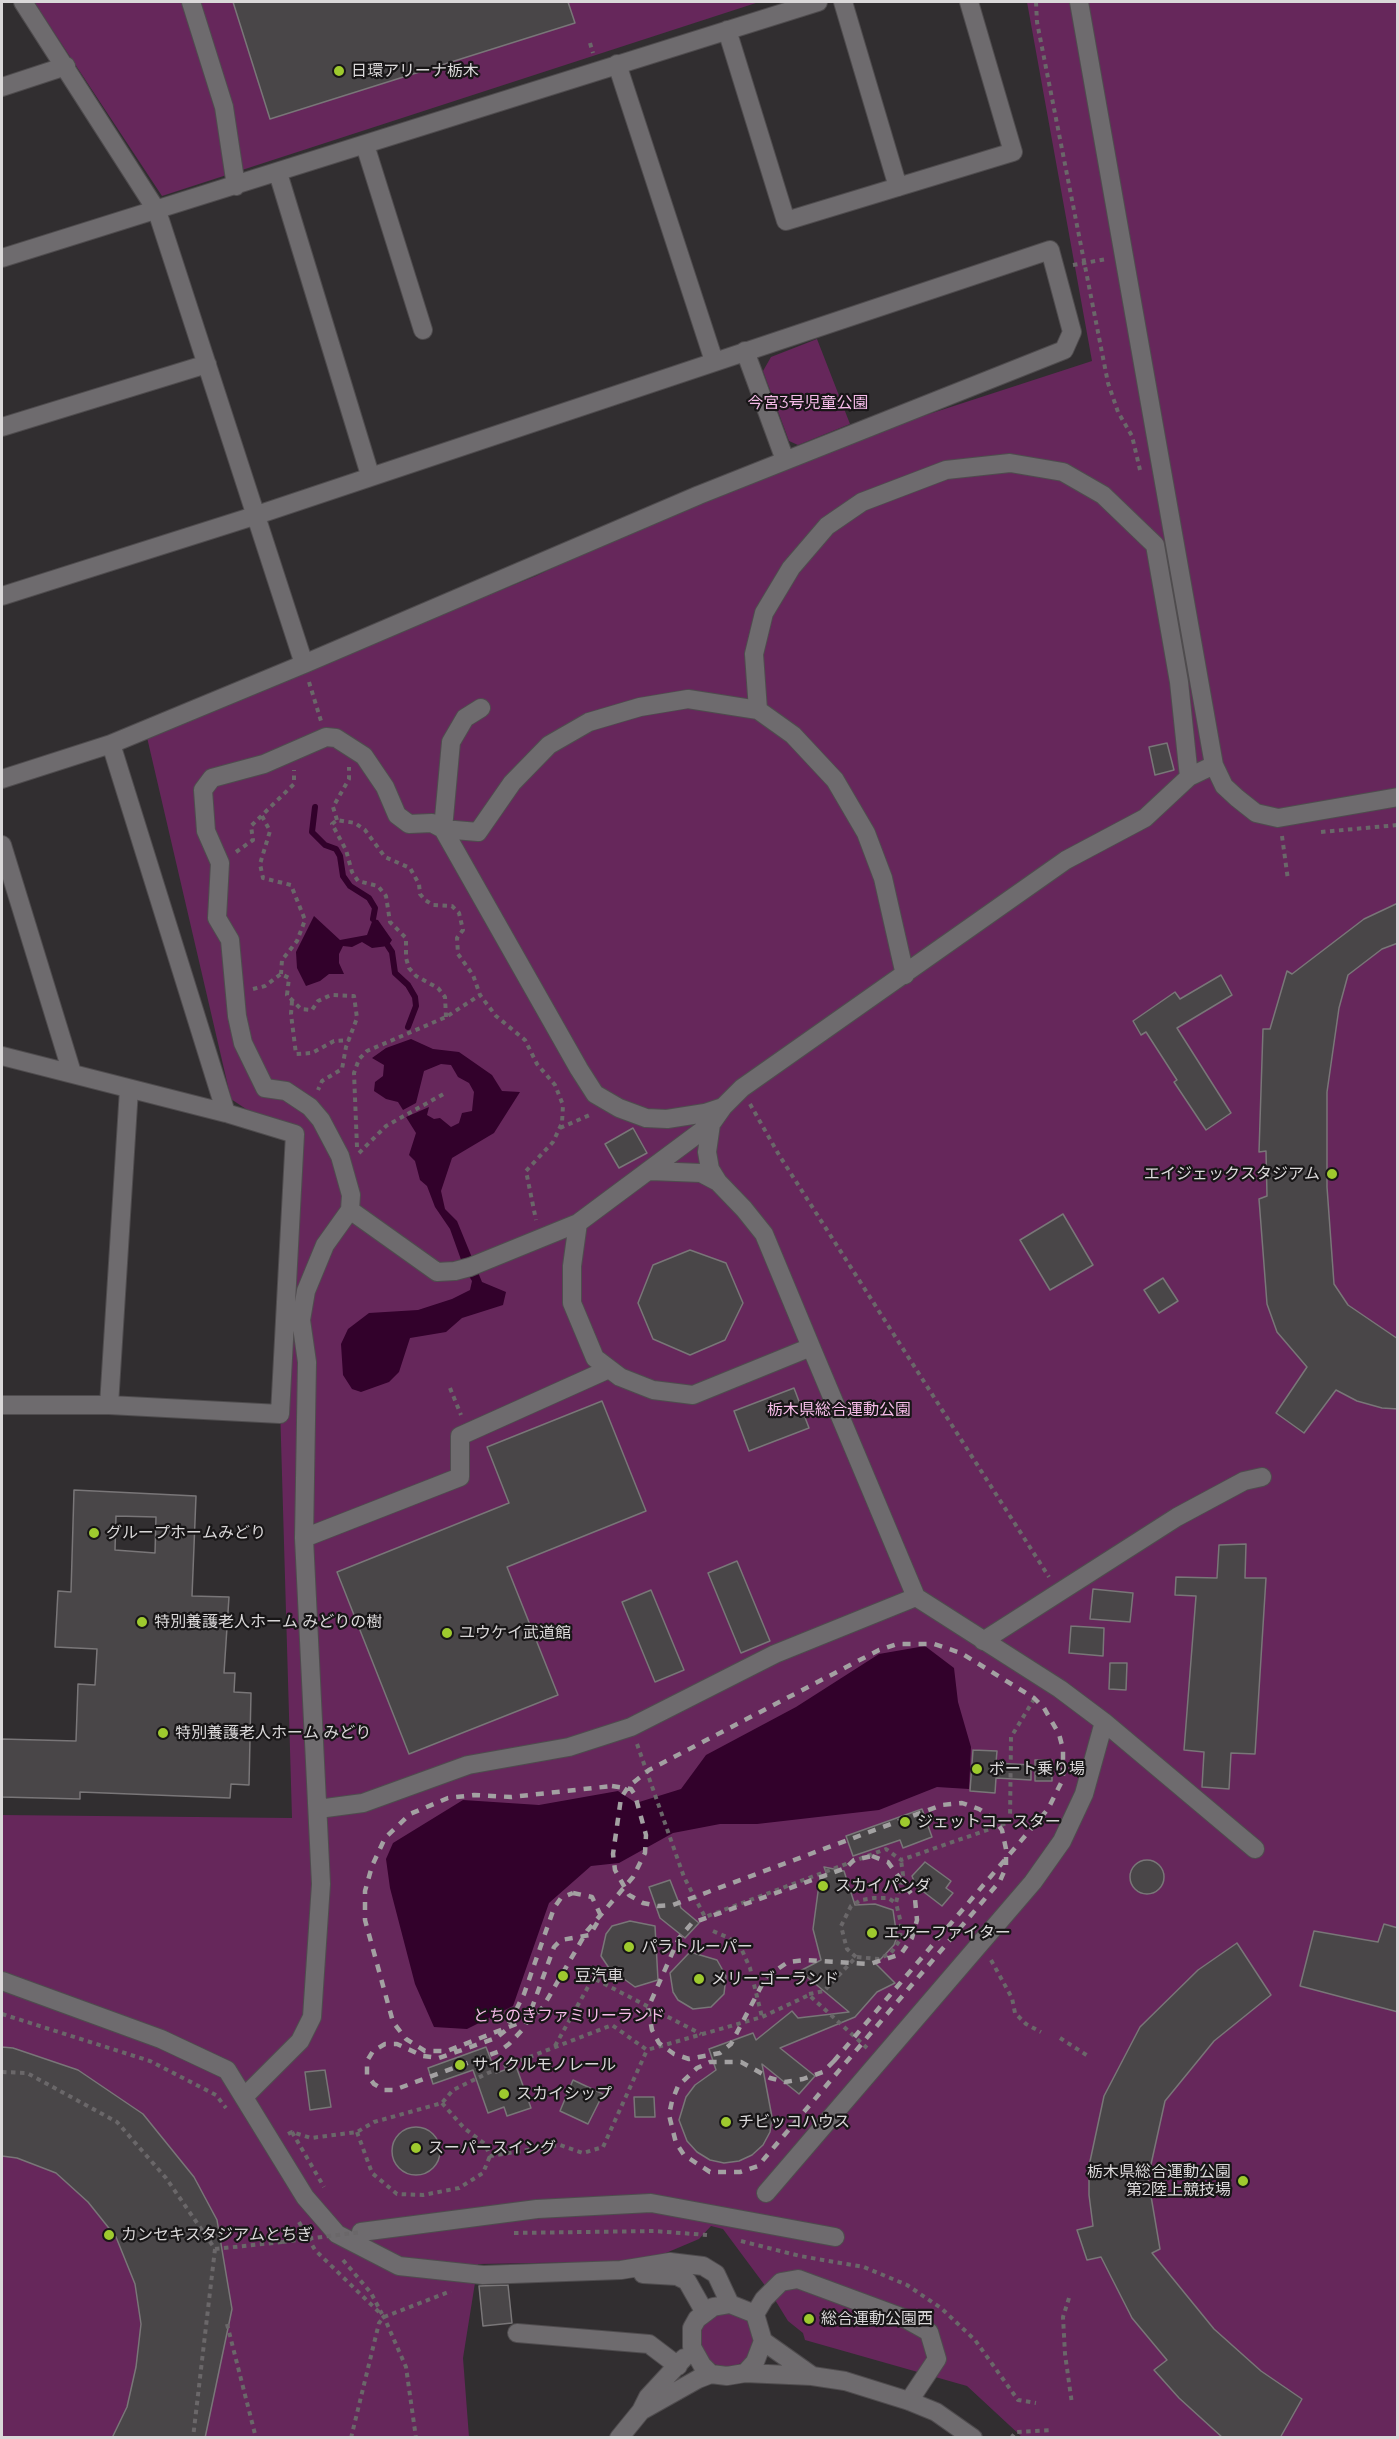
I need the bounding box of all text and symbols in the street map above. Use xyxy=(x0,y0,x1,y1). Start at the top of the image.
place label: 日環アリーナ栃木 xyxy=(351,61,479,81)
marker: 日環アリーナ栃木 xyxy=(332,64,346,78)
park label: 今宮3号児童公園 xyxy=(747,393,869,413)
place label: エイジェックスタジアム xyxy=(1144,1164,1320,1184)
marker: エイジェックスタジアム xyxy=(1325,1167,1339,1181)
park label: 栃木県総合運動公園 xyxy=(767,1400,911,1420)
place label: グループホームみどり xyxy=(106,1523,266,1543)
marker: グループホームみどり xyxy=(87,1526,101,1540)
place label: 特別養護老人ホーム みどりの樹 xyxy=(154,1612,382,1632)
marker: 特別養護老人ホーム みどりの樹 xyxy=(135,1615,149,1629)
place label: ユウケイ武道館 xyxy=(459,1623,571,1643)
marker: ユウケイ武道館 xyxy=(440,1626,454,1640)
place label: 特別養護老人ホーム みどり xyxy=(175,1723,371,1743)
marker: 特別養護老人ホーム みどり xyxy=(156,1726,170,1740)
place label: ボート乗り場 xyxy=(989,1759,1085,1779)
marker: ボート乗り場 xyxy=(970,1762,984,1776)
place label: ジェットコースター xyxy=(917,1812,1061,1832)
marker: ジェットコースター xyxy=(898,1815,912,1829)
place label: スカイパンダ xyxy=(835,1876,931,1896)
marker: スカイパンダ xyxy=(816,1879,830,1893)
place label: エアーファイター xyxy=(884,1923,1011,1943)
marker: エアーファイター xyxy=(865,1926,879,1940)
place label: パラトルーパー xyxy=(641,1937,753,1957)
marker: パラトルーパー xyxy=(622,1940,636,1954)
place label: 豆汽車 xyxy=(575,1966,623,1986)
marker: 豆汽車 xyxy=(556,1969,570,1983)
place label: メリーゴーランド xyxy=(711,1969,839,1989)
marker: メリーゴーランド xyxy=(692,1972,706,1986)
park label: とちのきファミリーランド xyxy=(473,2006,665,2026)
place label: サイクルモノレール xyxy=(472,2055,616,2075)
marker: サイクルモノレール xyxy=(453,2058,467,2072)
place label: スカイシップ xyxy=(516,2084,612,2104)
marker: スカイシップ xyxy=(497,2087,511,2101)
place label: チビッコハウス xyxy=(738,2112,850,2132)
marker: チビッコハウス xyxy=(719,2115,733,2129)
place label: スーパースイング xyxy=(428,2138,556,2158)
marker: スーパースイング xyxy=(409,2141,423,2155)
place label: 栃木県総合運動公園 第2陸上競技場 xyxy=(1087,2162,1231,2200)
marker: 栃木県総合運動公園 第2陸上競技場 xyxy=(1236,2174,1250,2188)
place label: カンセキスタジアムとちぎ xyxy=(121,2225,313,2245)
marker: カンセキスタジアムとちぎ xyxy=(102,2228,116,2242)
place label: 総合運動公園西 xyxy=(821,2309,933,2329)
marker: 総合運動公園西 xyxy=(802,2312,816,2326)

